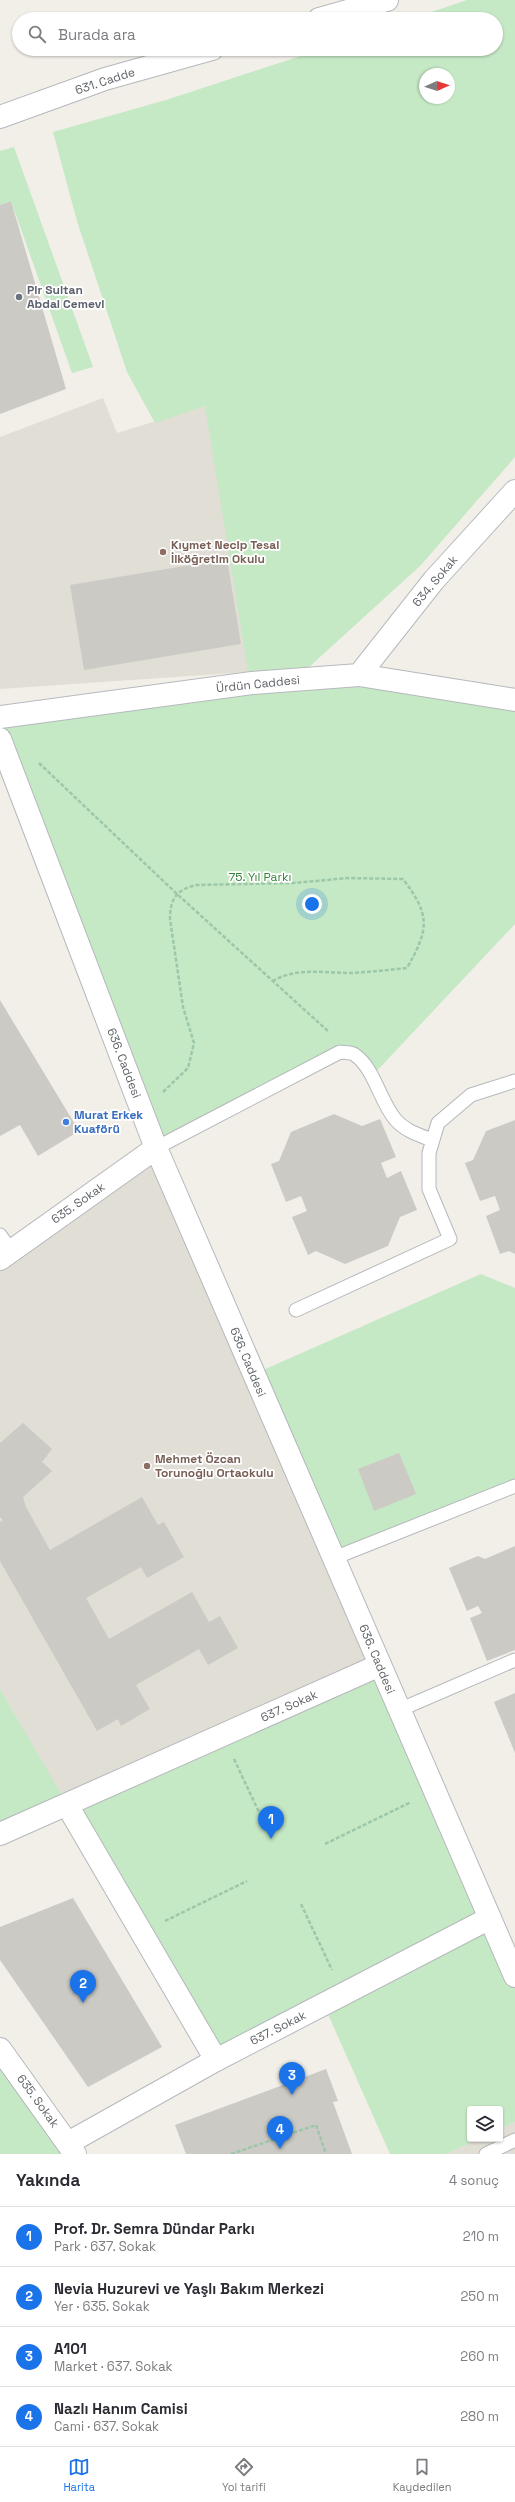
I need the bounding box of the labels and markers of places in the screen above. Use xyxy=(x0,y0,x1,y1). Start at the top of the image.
place label: Pir Sultan Abdal Cemevi xyxy=(27,282,105,312)
marker: Pir Sultan Abdal Cemevi xyxy=(14,292,24,302)
place label: Kıymet Necip Tesal İlköğretim Okulu xyxy=(171,537,279,567)
marker: Kıymet Necip Tesal İlköğretim Okulu xyxy=(158,547,168,557)
place label: Murat Erkek Kuaförü xyxy=(74,1107,143,1137)
marker: Murat Erkek Kuaförü xyxy=(61,1117,71,1127)
place label: Mehmet Özcan Torunoğlu Ortaokulu xyxy=(155,1451,274,1481)
marker: Mehmet Özcan Torunoğlu Ortaokulu xyxy=(142,1461,152,1471)
pin: 1 xyxy=(258,1806,284,1839)
pin: 2 xyxy=(70,1970,96,2003)
pin: 3 xyxy=(279,2062,305,2095)
pin: 4 xyxy=(267,2116,293,2149)

